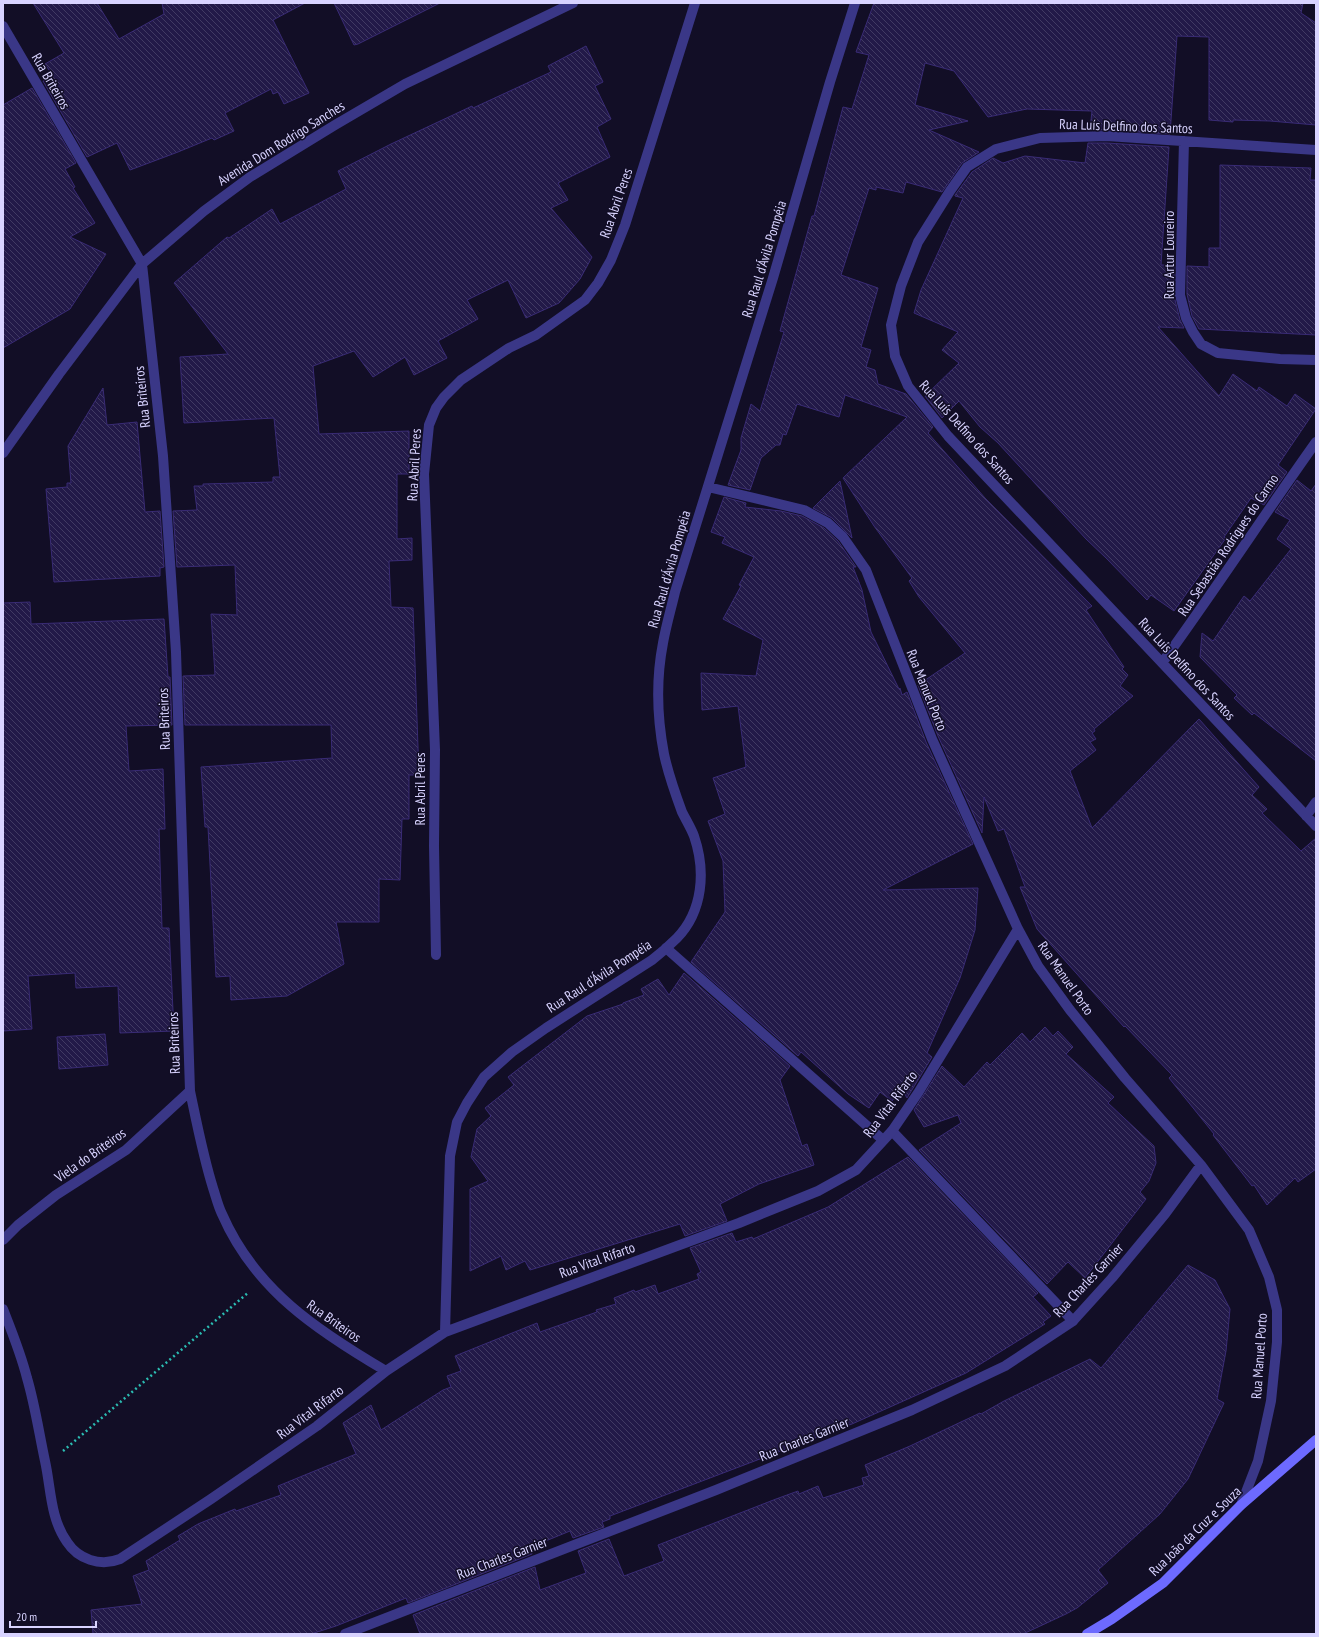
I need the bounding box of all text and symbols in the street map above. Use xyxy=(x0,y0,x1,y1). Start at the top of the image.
street label: Rua Briteiros xyxy=(28,50,74,113)
street label: Avenida Dom Rodrigo Sanches xyxy=(214,96,348,189)
street label: Rua Luís Delfino dos Santos xyxy=(1059,115,1193,137)
street label: Rua Abril Peres xyxy=(596,165,636,240)
street label: Rua Raul d'Ávila Pompéia xyxy=(738,198,790,320)
street label: Rua Artur Loureiro xyxy=(1160,211,1178,299)
street label: Rua Briteiros xyxy=(130,365,154,429)
street label: Rua Luís Delfino dos Santos xyxy=(916,376,1019,488)
street label: Rua Abril Peres xyxy=(403,428,425,502)
street label: Rua Sebastião Rodrigues do Carmo xyxy=(1174,470,1282,620)
street label: Rua Raul d'Ávila Pompéia xyxy=(644,508,694,630)
street label: Rua Luís Delfino dos Santos xyxy=(1135,614,1239,724)
street label: Rua Manuel Porto xyxy=(903,647,951,733)
street label: Rua Briteiros xyxy=(154,687,174,750)
street label: Rua Abril Peres xyxy=(411,752,429,825)
street label: Rua Raul d'Ávila Pompéia xyxy=(543,935,655,1017)
street label: Rua Manuel Porto xyxy=(1034,938,1098,1018)
street label: Rua Briteiros xyxy=(164,1011,184,1074)
street label: Rua Vital Rifarto xyxy=(859,1067,921,1141)
street label: Viela do Briteiros xyxy=(50,1124,129,1187)
street label: Rua Vital Rifarto xyxy=(557,1238,637,1282)
street label: Rua Charles Garnier xyxy=(1049,1239,1127,1321)
street label: Rua Briteiros xyxy=(303,1296,365,1346)
street label: Rua Manuel Porto xyxy=(1247,1312,1271,1400)
street label: Rua Vital Rifarto xyxy=(273,1381,347,1443)
street label: Rua Charles Garnier xyxy=(756,1413,852,1465)
street label: Rua João da Cruz e Souza xyxy=(1145,1482,1245,1580)
street label: Rua Charles Garnier xyxy=(454,1532,550,1583)
scale bar xyxy=(10,1603,96,1629)
text: 20 m xyxy=(16,1609,37,1624)

